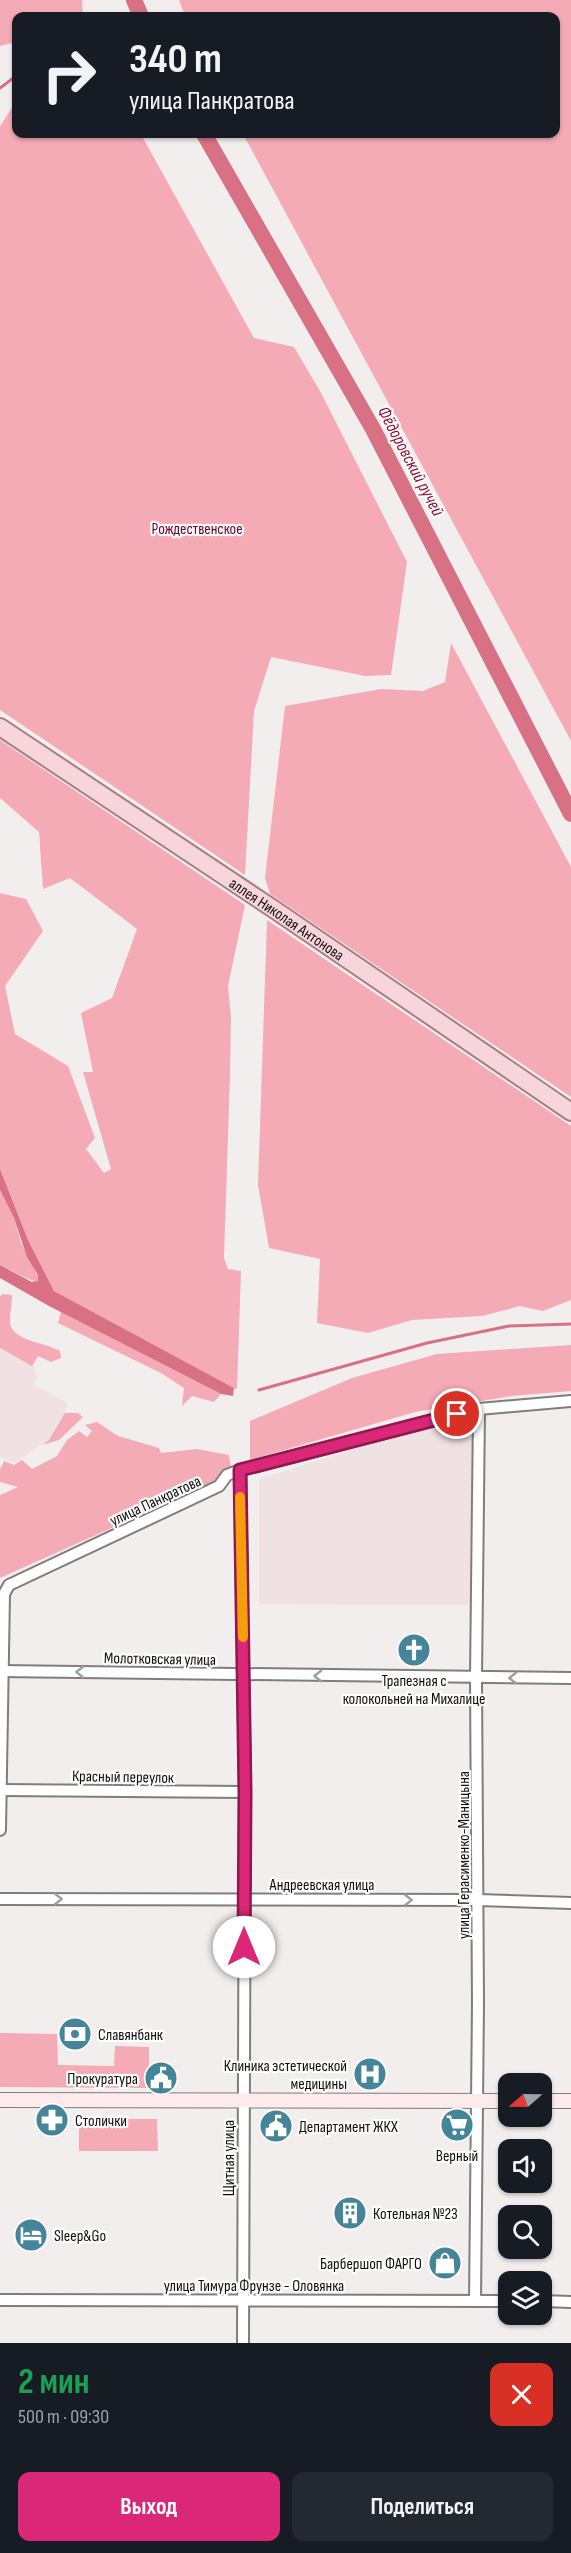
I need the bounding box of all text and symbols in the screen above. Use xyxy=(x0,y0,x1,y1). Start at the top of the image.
text: 340 m xyxy=(129,34,222,85)
icon: right xyxy=(30,36,108,114)
text: улица Панкратова xyxy=(129,85,295,117)
water label: Фёдоровский ручей xyxy=(373,403,449,520)
park label: Рождественское xyxy=(151,520,243,539)
street label: аллея Николая Антонова xyxy=(225,874,347,965)
pin xyxy=(431,1388,482,1439)
icon: arrive xyxy=(440,1397,473,1430)
street label: улица Панкратова xyxy=(107,1472,204,1531)
church icon: Трапезная с колокольней на Михалице xyxy=(396,1632,432,1668)
street label: Молотковская улица xyxy=(104,1649,216,1670)
one-way arrow xyxy=(75,1666,84,1678)
one-way arrow xyxy=(313,1670,322,1682)
place label: Трапезная с колокольней на Михалице xyxy=(343,1672,485,1709)
one-way arrow xyxy=(508,1672,517,1684)
street label: Красный переулок xyxy=(72,1767,175,1788)
street label: улица Герасименко-Маницына xyxy=(455,1771,474,1939)
street label: Андреевская улица xyxy=(268,1876,375,1895)
one-way arrow xyxy=(54,1893,63,1905)
one-way arrow xyxy=(403,1894,412,1906)
position arrow xyxy=(212,1915,276,1979)
bank icon: Славянбанк xyxy=(57,2016,93,2052)
place label: Славянбанк xyxy=(98,2026,164,2045)
hospital icon: Клиника эстетической медицины xyxy=(352,2056,388,2092)
place label: Клиника эстетической медицины xyxy=(224,2057,347,2094)
public building icon: Прокуратура xyxy=(143,2060,179,2096)
place label: Прокуратура xyxy=(67,2070,138,2089)
north arrow xyxy=(498,2073,552,2127)
map controls xyxy=(498,2073,552,2325)
pharmacy icon: Столички xyxy=(34,2102,70,2138)
supermarket icon: Верный xyxy=(439,2107,475,2143)
public building icon: Департамент ЖКХ xyxy=(258,2108,294,2144)
place label: Столички xyxy=(75,2112,127,2131)
place label: Департамент ЖКХ xyxy=(299,2118,398,2137)
street label: Щитная улица xyxy=(220,2120,239,2196)
button: sound xyxy=(498,2139,552,2193)
place label: Верный xyxy=(436,2147,478,2166)
building icon: Котельная №23 xyxy=(332,2195,368,2231)
place label: Котельная №23 xyxy=(373,2205,458,2224)
button: search xyxy=(498,2205,552,2259)
hotel icon: Sleep&Go xyxy=(13,2217,49,2253)
place label: Sleep&Go xyxy=(54,2227,106,2246)
shop icon: Барбершоп ФАРГО xyxy=(427,2245,463,2281)
place label: Барбершоп ФАРГО xyxy=(320,2255,422,2274)
button: layers xyxy=(498,2271,552,2325)
street label: улица Тимура Фрунзе - Оловянка xyxy=(164,2277,344,2296)
text: 2 мин xyxy=(18,2361,89,2404)
button: close xyxy=(490,2363,553,2426)
text: 500 m · 09:30 xyxy=(18,2405,109,2429)
button: Выход xyxy=(18,2472,280,2541)
button: Поделиться xyxy=(292,2472,553,2541)

